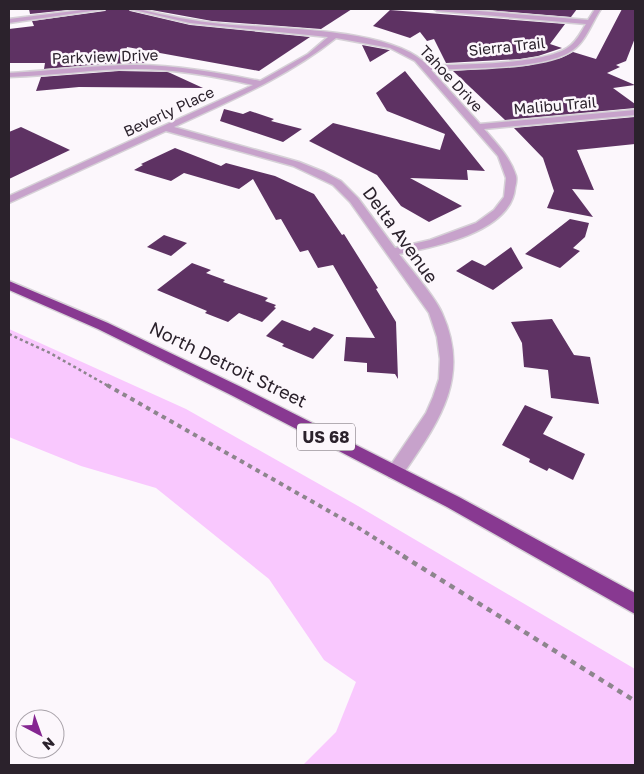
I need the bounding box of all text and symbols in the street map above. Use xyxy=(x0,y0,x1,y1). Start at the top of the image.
street label: Sierra Trail xyxy=(468,33,546,59)
street label: Tahoe Drive xyxy=(416,41,487,115)
street label: Parkview Drive xyxy=(51,45,159,67)
street label: Beverly Place xyxy=(120,82,217,140)
street label: Malibu Trail xyxy=(513,92,597,118)
street label: Delta Avenue xyxy=(358,182,443,287)
street label: North Detroit Street xyxy=(146,316,311,412)
road number: US 68 xyxy=(297,424,355,451)
north arrow xyxy=(15,709,65,759)
text: N xyxy=(39,734,58,754)

